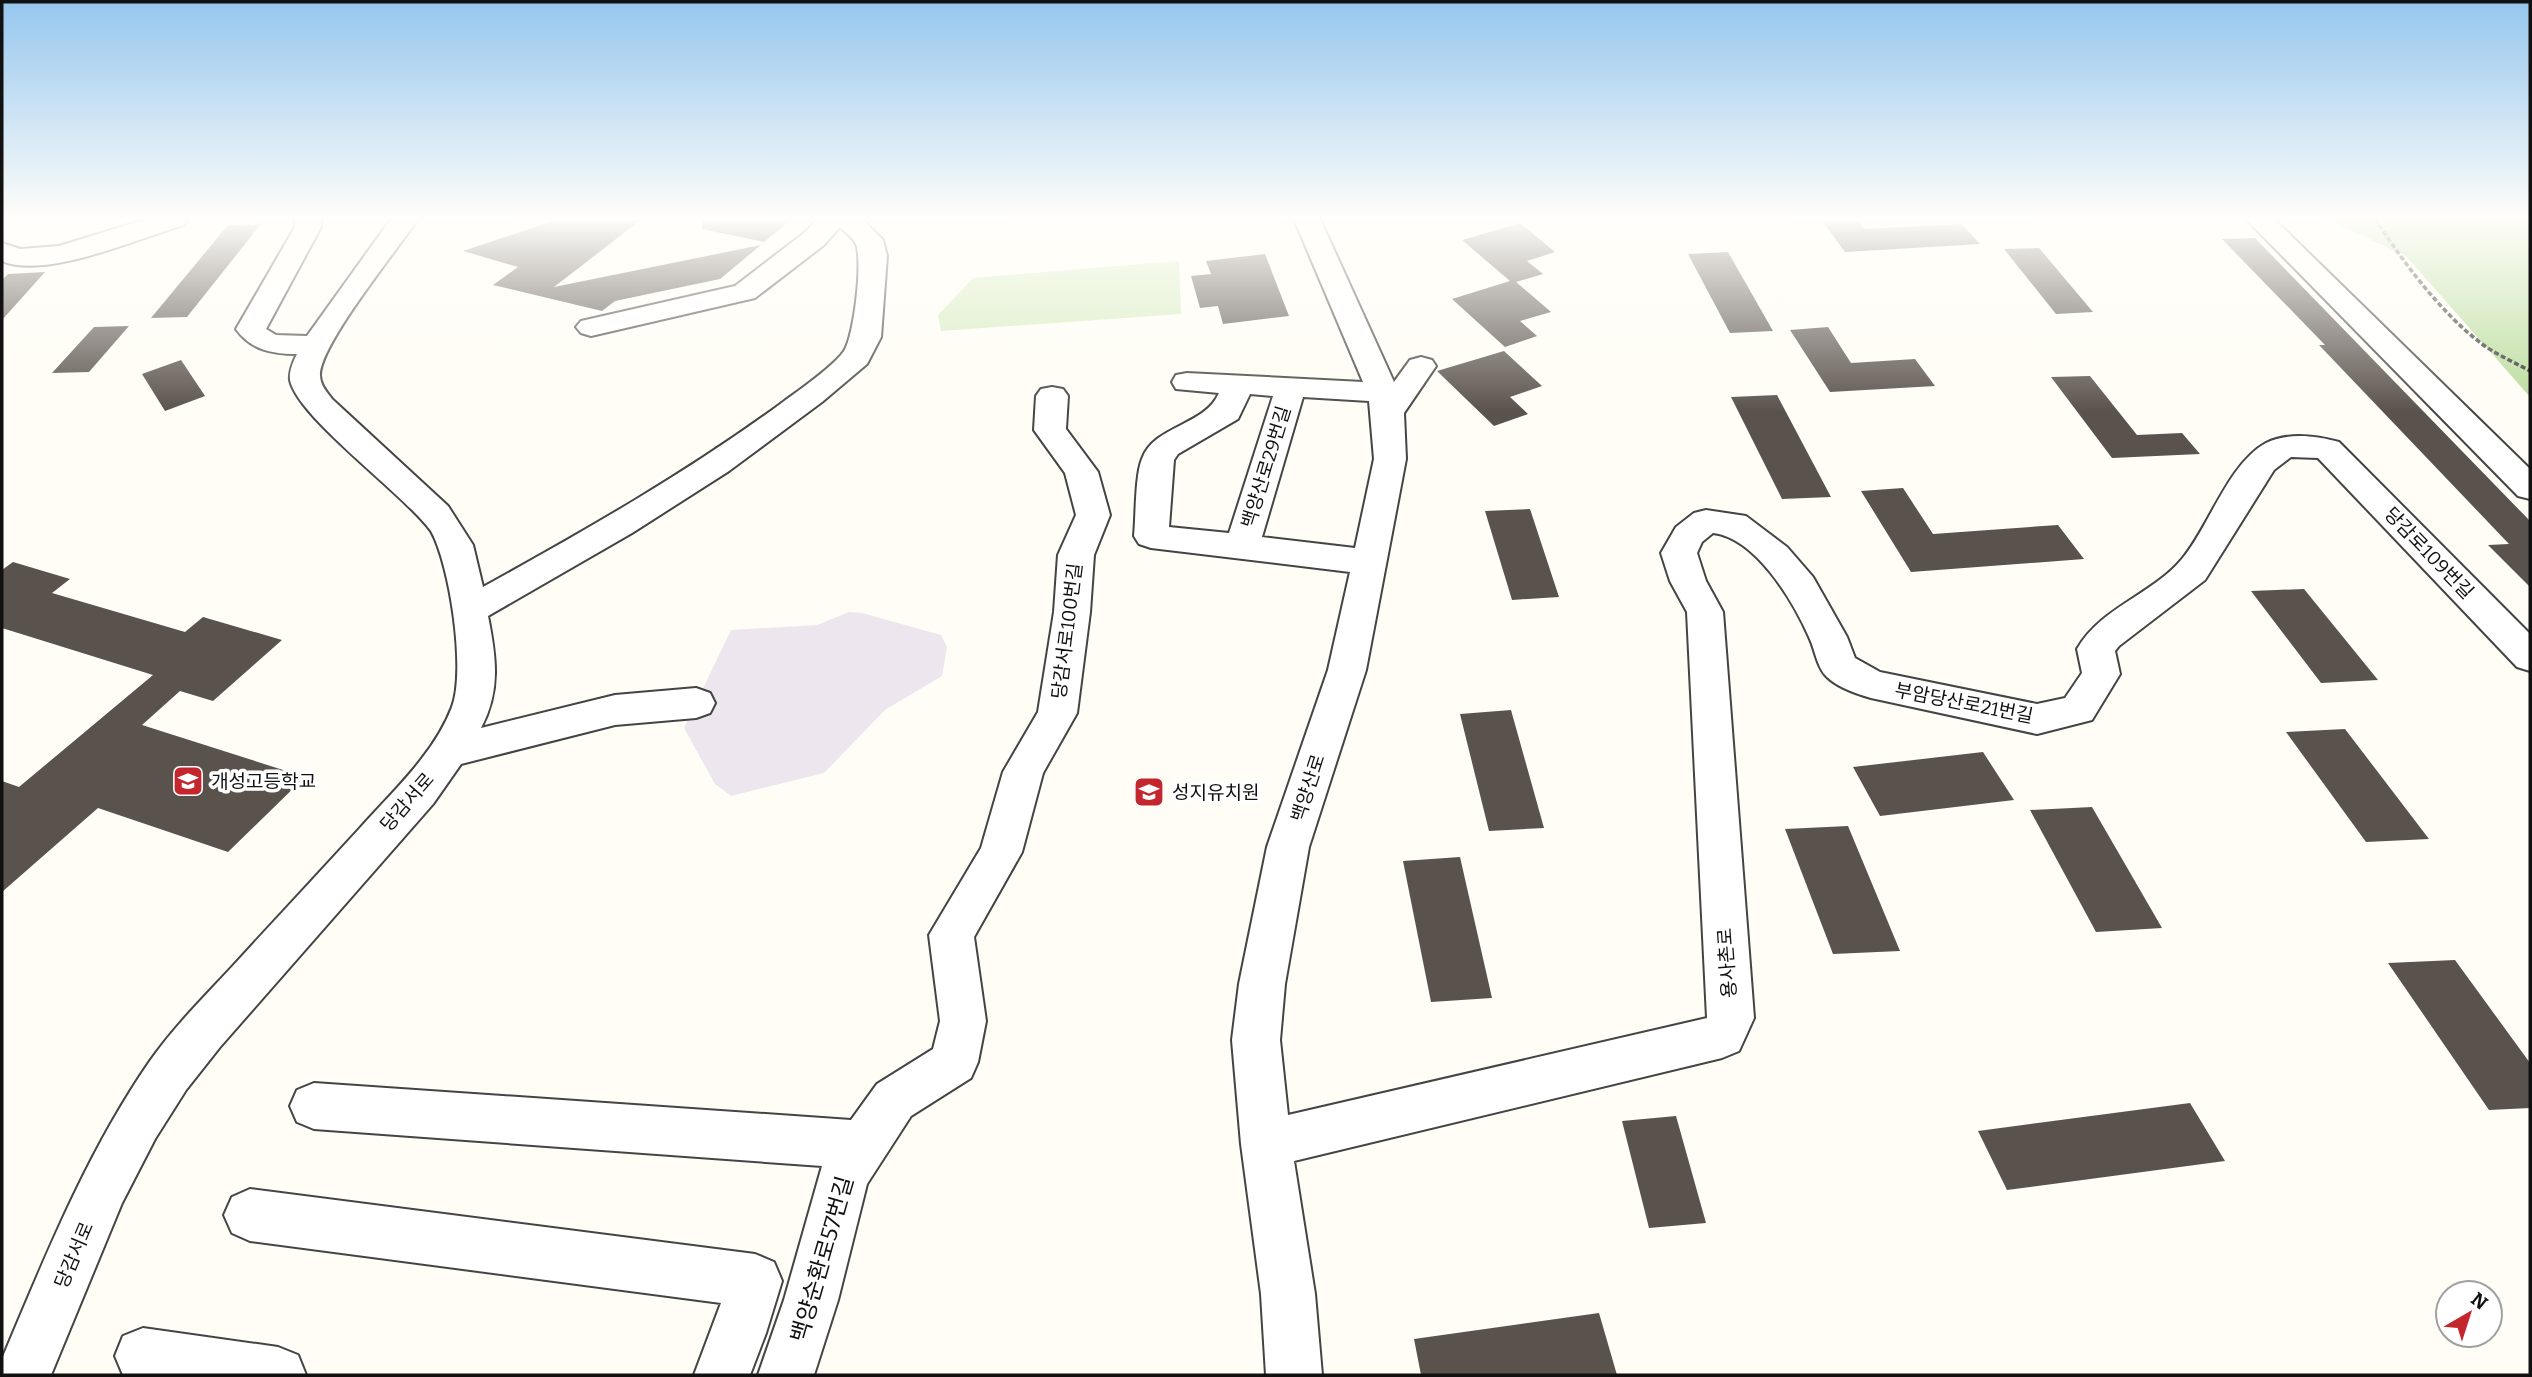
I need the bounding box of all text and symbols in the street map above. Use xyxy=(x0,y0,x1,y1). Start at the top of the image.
street label: 백양산로29번길 xyxy=(1237,403,1295,531)
street label: 당감로109번길 xyxy=(2380,502,2478,604)
street label: 당감서로100번길 xyxy=(1047,562,1087,700)
street label: 부암당산로21번길 xyxy=(1893,678,2035,728)
street label: 백양산로 xyxy=(1286,751,1330,825)
school or university icon: 개성고등학교 xyxy=(171,764,205,798)
street label: 당감서로 xyxy=(375,768,439,836)
place label: 개성고등학교 xyxy=(211,770,316,793)
school or university icon: 성지유치원 xyxy=(1132,775,1166,809)
place label: 성지유치원 xyxy=(1172,781,1259,804)
street label: 용사촌로 xyxy=(1713,927,1741,999)
street label: 백양순환로57번길 xyxy=(785,1173,859,1345)
street label: 당감서로 xyxy=(50,1218,98,1292)
north arrow xyxy=(2434,1279,2504,1349)
text: N xyxy=(2466,1288,2493,1315)

